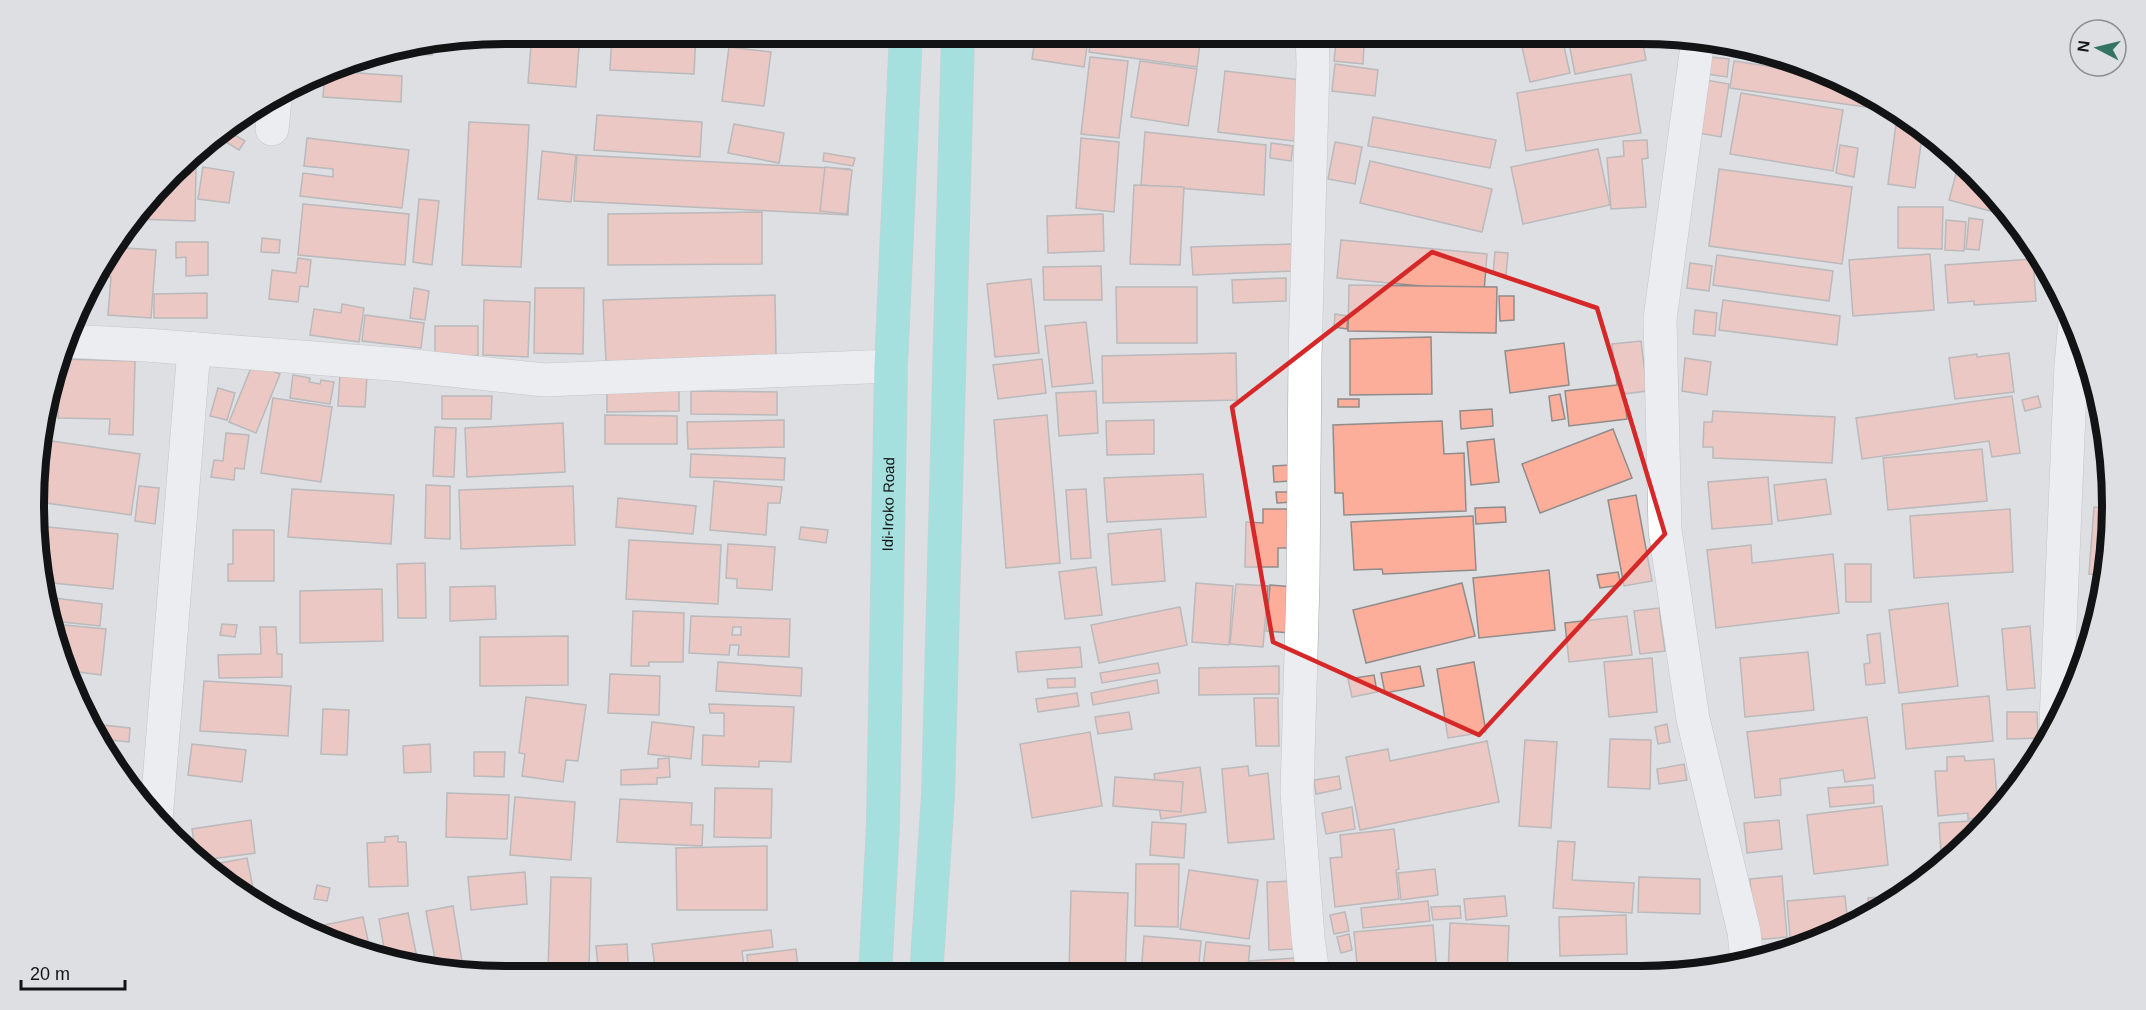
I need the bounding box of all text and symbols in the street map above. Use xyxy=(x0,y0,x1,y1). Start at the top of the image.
north arrow xyxy=(2068,18,2128,78)
text: N xyxy=(2074,39,2093,53)
street label: Idi-Iroko Road xyxy=(879,457,897,552)
scale bar xyxy=(21,953,124,991)
text: 20 m xyxy=(30,964,70,984)

